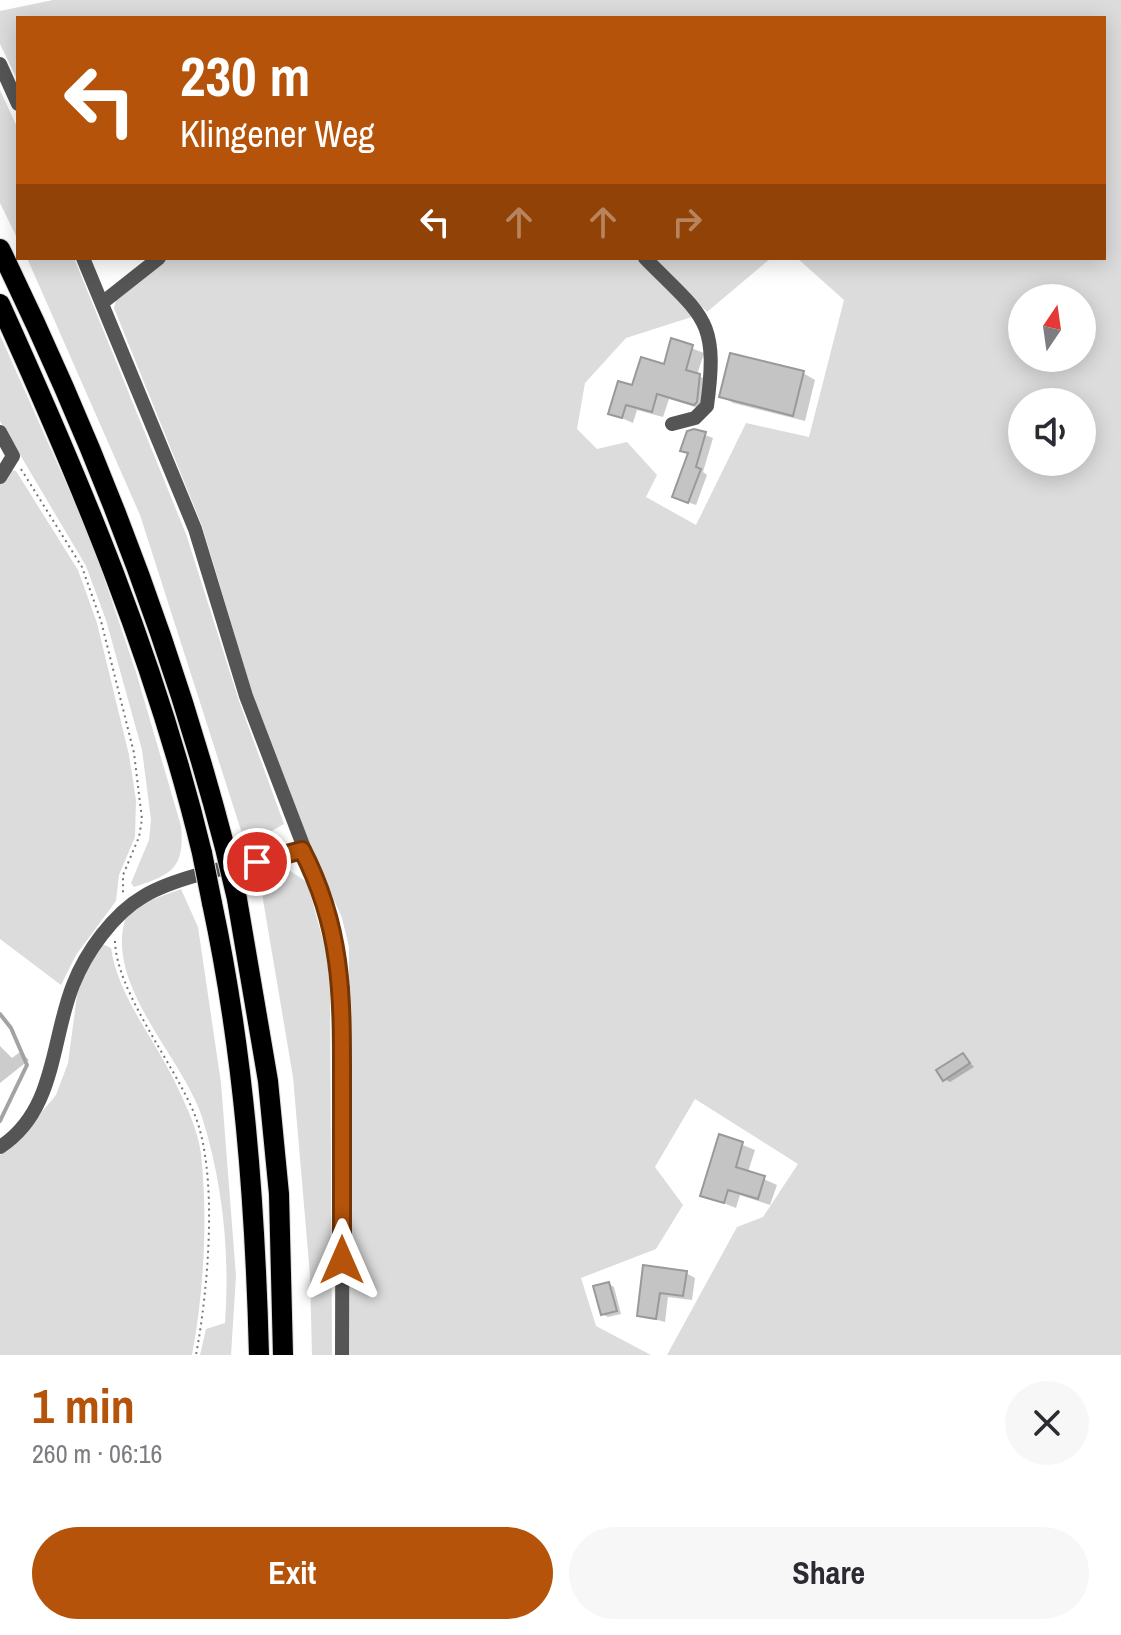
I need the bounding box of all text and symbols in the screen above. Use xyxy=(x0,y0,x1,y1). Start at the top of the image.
text: 230 m xyxy=(180,38,310,113)
icon: left xyxy=(48,48,152,152)
text: Klingener Weg xyxy=(180,110,375,158)
icon: left xyxy=(413,200,457,244)
icon: ahead xyxy=(497,200,541,244)
icon: ahead xyxy=(581,200,625,244)
icon: right xyxy=(665,200,709,244)
north arrow xyxy=(1008,284,1096,372)
map controls xyxy=(1008,284,1096,476)
button: sound xyxy=(1008,388,1096,476)
pin xyxy=(223,828,291,896)
icon: arrive xyxy=(235,840,279,884)
position arrow xyxy=(300,1218,384,1302)
text: 1 min xyxy=(32,1373,135,1438)
button: close xyxy=(1005,1381,1089,1465)
text: 260 m · 06:16 xyxy=(32,1436,162,1471)
button: Exit xyxy=(32,1527,553,1619)
button: Share xyxy=(569,1527,1089,1619)

